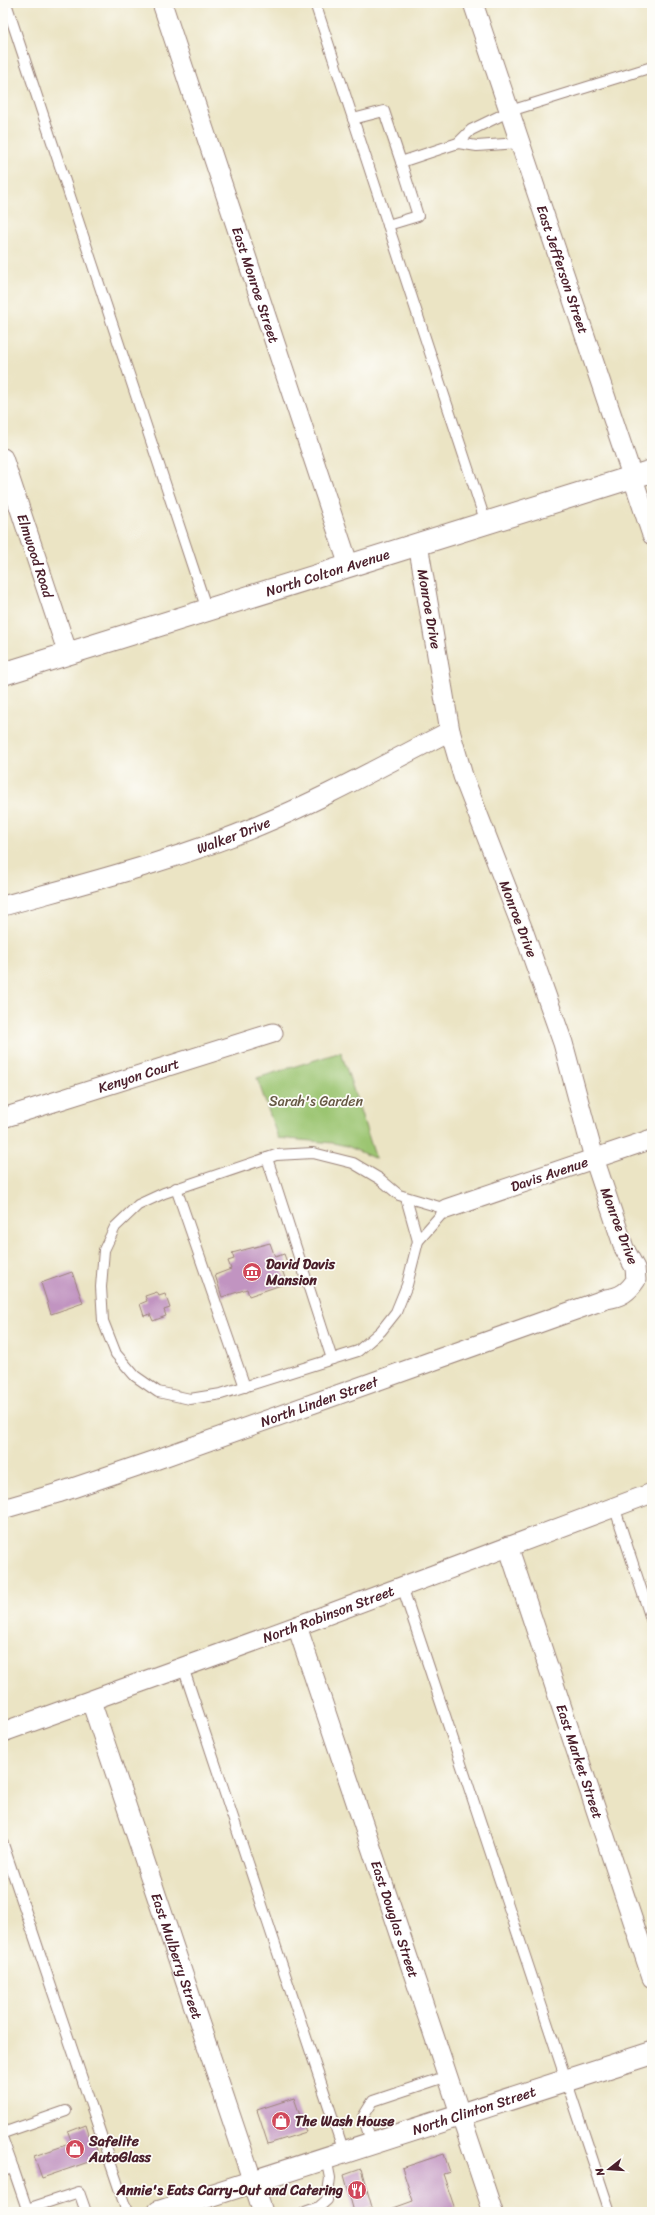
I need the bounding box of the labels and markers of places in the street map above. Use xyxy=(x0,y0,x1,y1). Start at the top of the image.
place label: David Davis Mansion xyxy=(265,1252,336,1293)
museum icon: David Davis Mansion xyxy=(241,1261,263,1283)
place label: The Wash House xyxy=(295,2109,395,2134)
shop icon: The Wash House xyxy=(270,2110,292,2132)
place label: Safelite AutoGlass xyxy=(88,2129,151,2170)
shop icon: Safelite AutoGlass xyxy=(64,2138,86,2160)
place label: Annie's Eats Carry-Out and Catering xyxy=(116,2178,343,2203)
restaurant icon: Annie's Eats Carry-Out and Catering xyxy=(346,2179,368,2201)

